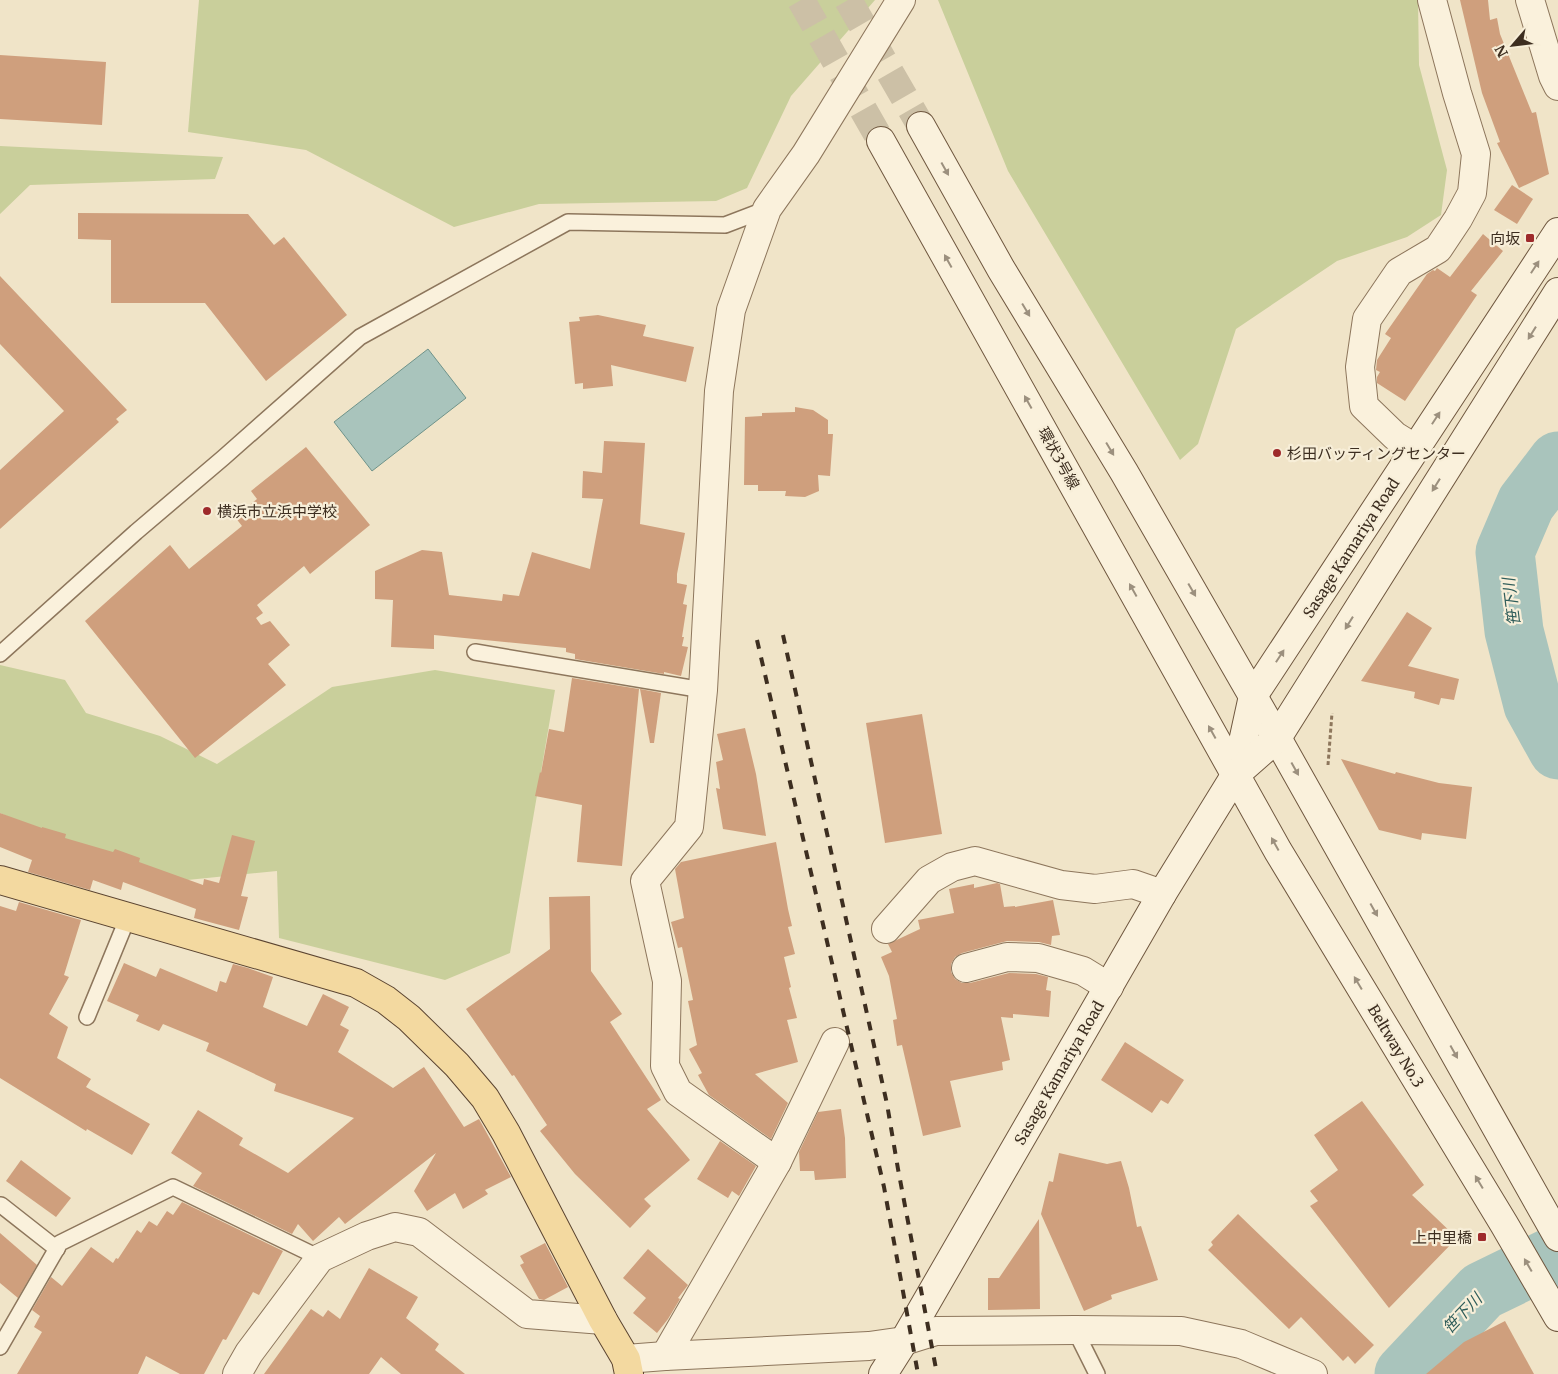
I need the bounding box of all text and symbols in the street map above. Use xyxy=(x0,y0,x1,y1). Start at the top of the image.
north arrow xyxy=(1488,20,1538,70)
text: N xyxy=(1491,42,1512,60)
one-way arrow xyxy=(941,162,949,176)
place label: 向坂 xyxy=(1490,229,1520,248)
marker: 向坂 xyxy=(1524,232,1536,244)
one-way arrow xyxy=(944,253,952,268)
one-way arrow xyxy=(1530,261,1540,274)
one-way arrow xyxy=(1021,304,1030,317)
one-way arrow xyxy=(1527,327,1537,340)
one-way arrow xyxy=(1023,396,1032,409)
one-way arrow xyxy=(1432,411,1441,424)
street label: 環状3号線 xyxy=(1034,423,1084,493)
one-way arrow xyxy=(1106,442,1115,455)
place label: 杉田バッティングセンター xyxy=(1287,444,1466,463)
marker: 杉田バッティングセンター xyxy=(1271,447,1283,459)
street label: Sasage Kamariya Road xyxy=(1299,475,1403,621)
one-way arrow xyxy=(1431,479,1441,492)
place label: 横浜市立浜中学校 xyxy=(217,502,337,521)
marker: 横浜市立浜中学校 xyxy=(201,505,213,517)
water label: 笹下川 xyxy=(1498,575,1524,627)
one-way arrow xyxy=(1128,583,1137,597)
one-way arrow xyxy=(1187,583,1196,596)
one-way arrow xyxy=(1345,616,1354,630)
one-way arrow xyxy=(1275,649,1284,662)
one-way arrow xyxy=(1208,725,1217,738)
one-way arrow xyxy=(1290,762,1299,775)
one-way arrow xyxy=(1270,838,1279,851)
one-way arrow xyxy=(1370,904,1379,917)
one-way arrow xyxy=(1354,977,1363,990)
street label: Sasage Kamariya Road xyxy=(1010,998,1108,1148)
street label: Beltway No.3 xyxy=(1364,1001,1428,1091)
one-way arrow xyxy=(1450,1045,1458,1059)
one-way arrow xyxy=(1474,1176,1483,1189)
place label: 上中里橋 xyxy=(1412,1228,1472,1247)
marker: 上中里橋 xyxy=(1476,1231,1488,1243)
one-way arrow xyxy=(1523,1258,1532,1271)
water label: 笹下川 xyxy=(1438,1287,1487,1337)

